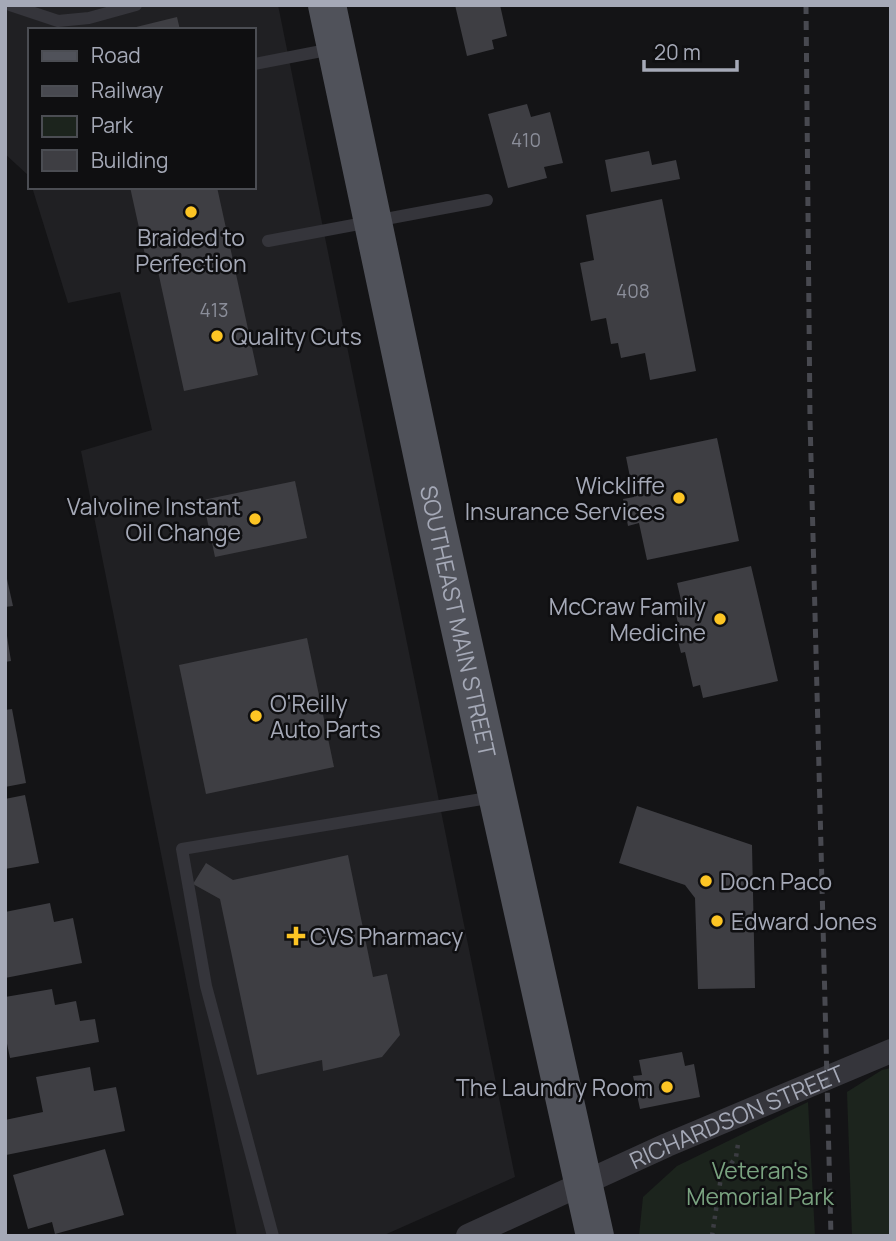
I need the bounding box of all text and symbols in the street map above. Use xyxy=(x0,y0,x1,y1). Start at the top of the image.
legend xyxy=(28,28,256,189)
scale bar xyxy=(644,28,737,72)
text: 20 m xyxy=(654,38,701,66)
text: Road xyxy=(91,41,141,69)
text: Railway xyxy=(91,76,163,104)
text: Park xyxy=(91,111,133,139)
house number: 410 xyxy=(511,127,541,153)
text: Building xyxy=(91,146,168,174)
marker: Braided to Perfection xyxy=(183,204,199,220)
place label: Braided to Perfection xyxy=(135,221,247,279)
house number: 408 xyxy=(616,278,650,304)
house number: 413 xyxy=(199,297,229,323)
place label: Quality Cuts xyxy=(231,320,362,352)
marker: Quality Cuts xyxy=(209,328,225,344)
place label: Wickliffe Insurance Services xyxy=(465,469,665,527)
street label: SOUTHEAST MAIN STREET xyxy=(413,482,504,760)
place label: Valvoline Instant Oil Change xyxy=(67,490,241,548)
marker: Wickliffe Insurance Services xyxy=(671,490,687,506)
marker: Valvoline Instant Oil Change xyxy=(247,511,263,527)
place label: McCraw Family Medicine xyxy=(549,590,706,648)
marker: McCraw Family Medicine xyxy=(712,611,728,627)
place label: O'Reilly Auto Parts xyxy=(270,687,381,745)
marker: O'Reilly Auto Parts xyxy=(248,708,264,724)
place label: Docn Paco xyxy=(720,865,832,897)
marker: Docn Paco xyxy=(698,873,714,889)
place label: Edward Jones xyxy=(731,905,877,937)
marker: Edward Jones xyxy=(709,913,725,929)
place label: CVS Pharmacy xyxy=(310,920,464,952)
marker: CVS Pharmacy xyxy=(288,928,304,944)
street label: RICHARDSON STREET xyxy=(624,1057,849,1176)
place label: The Laundry Room xyxy=(456,1071,653,1103)
marker: The Laundry Room xyxy=(659,1079,675,1095)
park label: Veteran's Memorial Park xyxy=(686,1154,834,1212)

